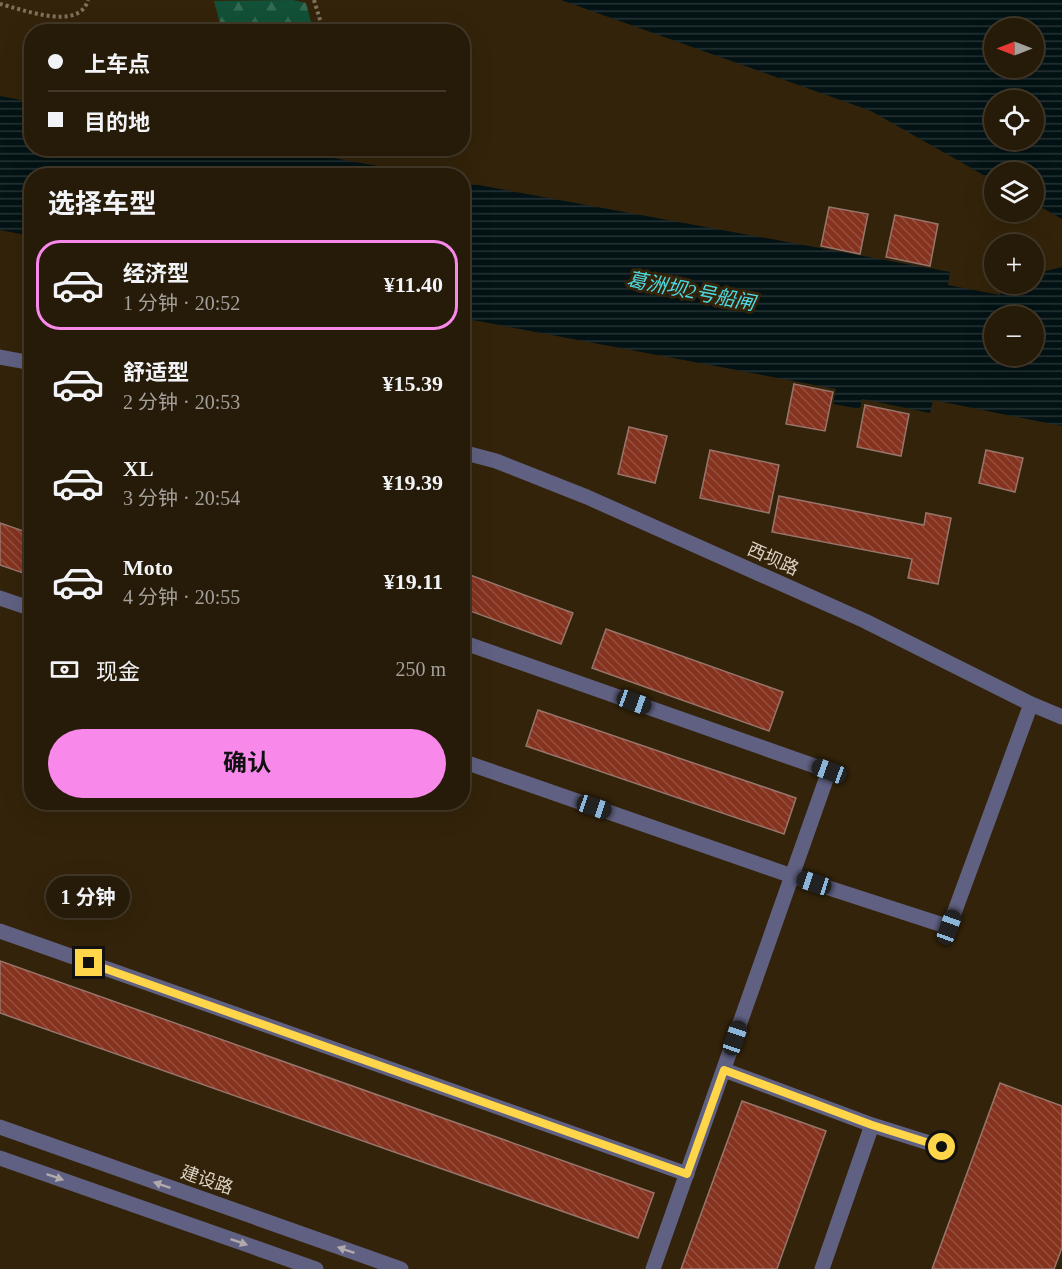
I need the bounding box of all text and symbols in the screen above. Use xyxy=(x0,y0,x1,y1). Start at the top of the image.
north arrow xyxy=(984,18,1044,78)
map controls xyxy=(984,18,1044,366)
text: 上车点 xyxy=(84,52,150,77)
button: locate xyxy=(984,90,1044,150)
text: 目的地 xyxy=(84,110,150,135)
button: layers xyxy=(984,162,1044,222)
text: 选择车型 xyxy=(48,189,156,219)
button: + xyxy=(984,234,1044,294)
icon: car xyxy=(51,258,105,312)
text: 经济型 xyxy=(123,261,189,286)
water label: 葛洲坝2号船闸 xyxy=(625,268,760,315)
text: ¥11.40 xyxy=(384,272,443,297)
text: 1 分钟 · 20:52 xyxy=(123,292,240,314)
button: − xyxy=(984,306,1044,366)
icon: car xyxy=(51,357,105,411)
text: 舒适型 xyxy=(123,360,189,385)
text: ¥15.39 xyxy=(383,371,443,396)
text: 2 分钟 · 20:53 xyxy=(123,391,240,413)
icon: car xyxy=(51,456,105,510)
text: XL xyxy=(123,456,154,481)
text: ¥19.39 xyxy=(383,470,443,495)
text: 3 分钟 · 20:54 xyxy=(123,487,240,509)
street label: 西坝路 xyxy=(744,539,802,579)
icon: car xyxy=(51,555,105,609)
text: Moto xyxy=(123,555,173,580)
text: ¥19.11 xyxy=(384,569,443,594)
text: 4 分钟 · 20:55 xyxy=(123,586,240,608)
icon: cash xyxy=(48,653,81,686)
text: 250 m xyxy=(395,658,446,680)
text: 现金 xyxy=(96,659,140,684)
car xyxy=(614,687,654,717)
button: 确认 xyxy=(48,729,446,798)
car xyxy=(809,756,849,786)
car xyxy=(574,793,614,821)
car xyxy=(794,869,834,897)
callout: 1 分钟 xyxy=(47,876,131,918)
text: 1 分钟 xyxy=(61,886,116,908)
car xyxy=(934,907,964,947)
route end xyxy=(75,949,102,976)
car xyxy=(721,1018,749,1058)
route start xyxy=(928,1133,955,1160)
street label: 建设路 xyxy=(178,1162,236,1198)
one-way arrow xyxy=(46,1173,64,1183)
one-way arrow xyxy=(153,1179,171,1189)
one-way arrow xyxy=(230,1237,248,1247)
one-way arrow xyxy=(337,1244,355,1254)

